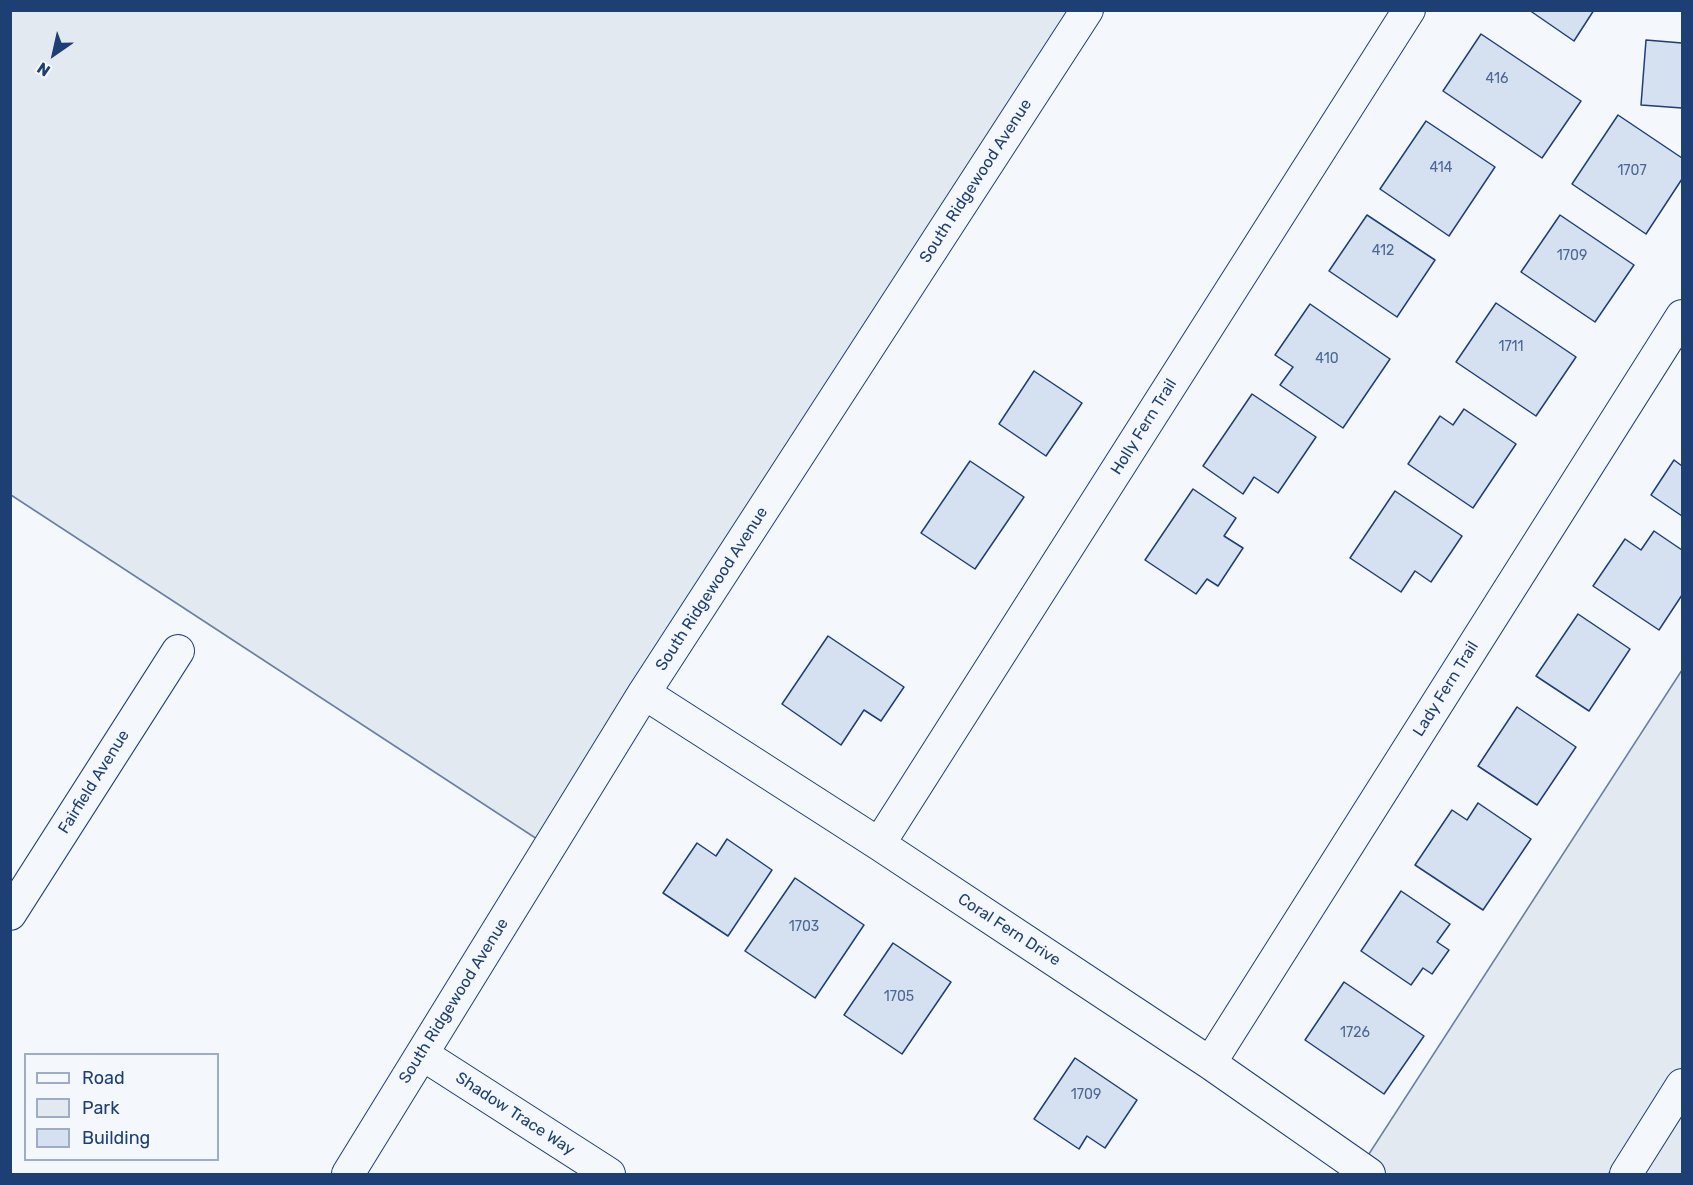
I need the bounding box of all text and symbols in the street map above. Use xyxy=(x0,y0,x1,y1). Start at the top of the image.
north arrow xyxy=(24,24,84,84)
text: N xyxy=(34,58,54,80)
house number: 416 xyxy=(1486,71,1508,87)
street label: South Ridgewood Avenue xyxy=(916,96,1036,266)
house number: 414 xyxy=(1429,160,1453,176)
house number: 1707 xyxy=(1617,163,1647,179)
house number: 412 xyxy=(1372,243,1394,259)
house number: 1709 xyxy=(1557,248,1587,264)
house number: 1711 xyxy=(1498,339,1524,355)
house number: 410 xyxy=(1315,351,1339,367)
street label: Holly Fern Trail xyxy=(1107,375,1181,479)
street label: South Ridgewood Avenue xyxy=(652,504,772,674)
street label: Lady Fern Trail xyxy=(1409,638,1483,740)
street label: Fairfield Avenue xyxy=(54,727,134,837)
street label: Coral Fern Drive xyxy=(954,890,1064,970)
street label: South Ridgewood Avenue xyxy=(395,915,513,1087)
house number: 1703 xyxy=(789,919,819,935)
house number: 1705 xyxy=(884,989,914,1005)
house number: 1726 xyxy=(1340,1025,1370,1041)
legend xyxy=(24,1053,219,1161)
text: Road xyxy=(82,1067,125,1089)
street label: Shadow Trace Way xyxy=(452,1068,578,1160)
house number: 1709 xyxy=(1071,1087,1101,1103)
text: Park xyxy=(82,1097,119,1119)
text: Building xyxy=(82,1127,150,1149)

